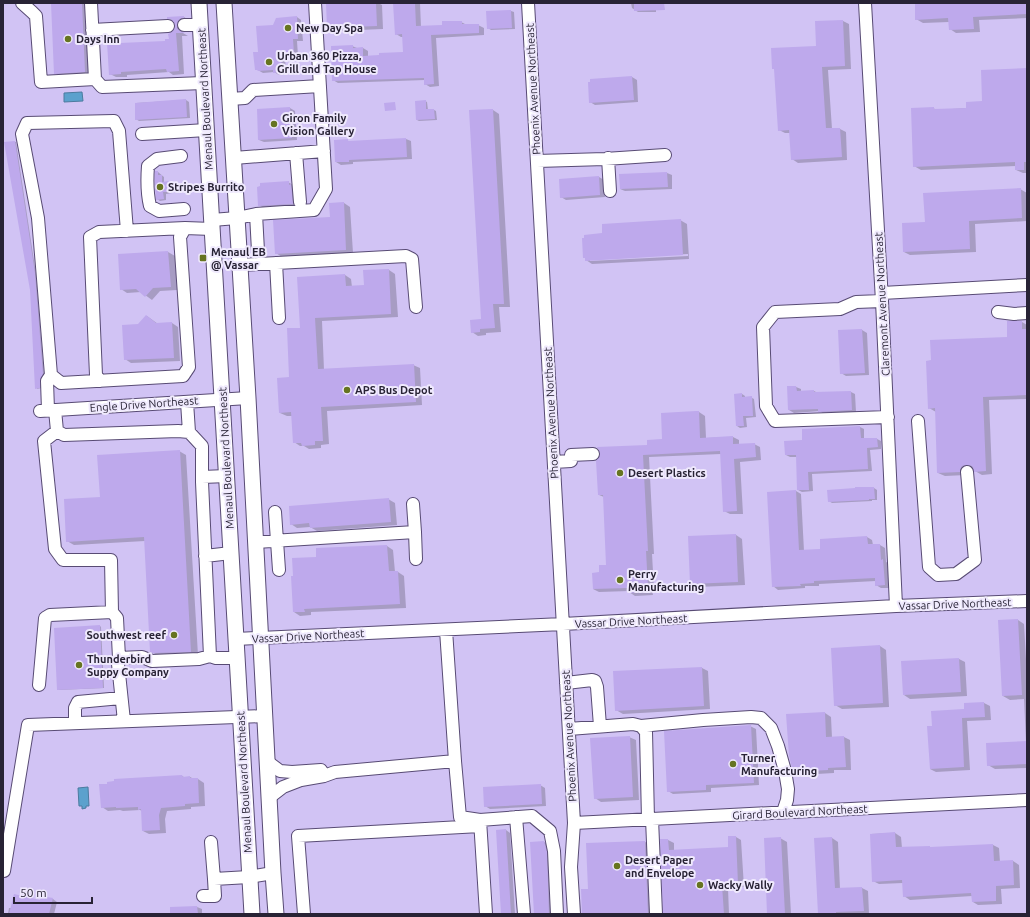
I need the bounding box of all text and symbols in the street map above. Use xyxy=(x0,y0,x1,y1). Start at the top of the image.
place label: New Day Spa xyxy=(296,22,363,34)
street label: Phoenix Avenue Northeast xyxy=(524,22,542,155)
marker: New Day Spa xyxy=(283,23,293,33)
street label: Menaul Boulevard Northeast xyxy=(195,27,215,170)
place label: Days Inn xyxy=(76,33,120,45)
marker: Days Inn xyxy=(63,34,73,44)
place label: Urban 360 Pizza, Grill and Tap House xyxy=(277,50,377,75)
marker: Urban 360 Pizza, Grill and Tap House xyxy=(264,57,274,67)
place label: Giron Family Vision Gallery xyxy=(282,112,354,137)
marker: Giron Family Vision Gallery xyxy=(269,119,279,129)
place label: Stripes Burrito xyxy=(168,181,245,193)
marker: Stripes Burrito xyxy=(155,182,165,192)
street label: Claremont Avenue Northeast xyxy=(872,231,892,376)
place label: Menaul EB @ Vassar xyxy=(211,246,266,271)
marker: Menaul EB @ Vassar xyxy=(198,253,208,263)
street label: Phoenix Avenue Northeast xyxy=(542,346,560,479)
place label: APS Bus Depot xyxy=(355,384,433,396)
marker: APS Bus Depot xyxy=(342,385,352,395)
street label: Menaul Boulevard Northeast xyxy=(216,386,236,529)
street label: Engle Drive Northeast xyxy=(89,394,199,414)
place label: Desert Plastics xyxy=(628,467,706,479)
marker: Desert Plastics xyxy=(615,468,625,478)
place label: Perry Manufacturing xyxy=(628,568,704,593)
marker: Perry Manufacturing xyxy=(615,575,625,585)
street label: Vassar Drive Northeast xyxy=(898,596,1012,612)
street label: Vassar Drive Northeast xyxy=(574,612,688,630)
street label: Vassar Drive Northeast xyxy=(251,627,365,645)
place label: Southwest reef xyxy=(87,629,166,641)
marker: Southwest reef xyxy=(169,630,179,640)
place label: Thunderbird Suppy Company xyxy=(87,653,169,678)
marker: Thunderbird Suppy Company xyxy=(74,660,84,670)
street label: Phoenix Avenue Northeast xyxy=(560,669,578,802)
street label: Menaul Boulevard Northeast xyxy=(234,710,254,853)
place label: Turner Manufacturing xyxy=(741,752,817,777)
marker: Turner Manufacturing xyxy=(728,759,738,769)
street label: Girard Boulevard Northeast xyxy=(732,802,869,822)
place label: Desert Paper and Envelope xyxy=(625,854,694,879)
marker: Desert Paper and Envelope xyxy=(612,861,622,871)
scale bar xyxy=(14,879,92,905)
place label: Wacky Wally xyxy=(708,879,773,891)
marker: Wacky Wally xyxy=(695,880,705,890)
text: 50 m xyxy=(20,886,47,899)

